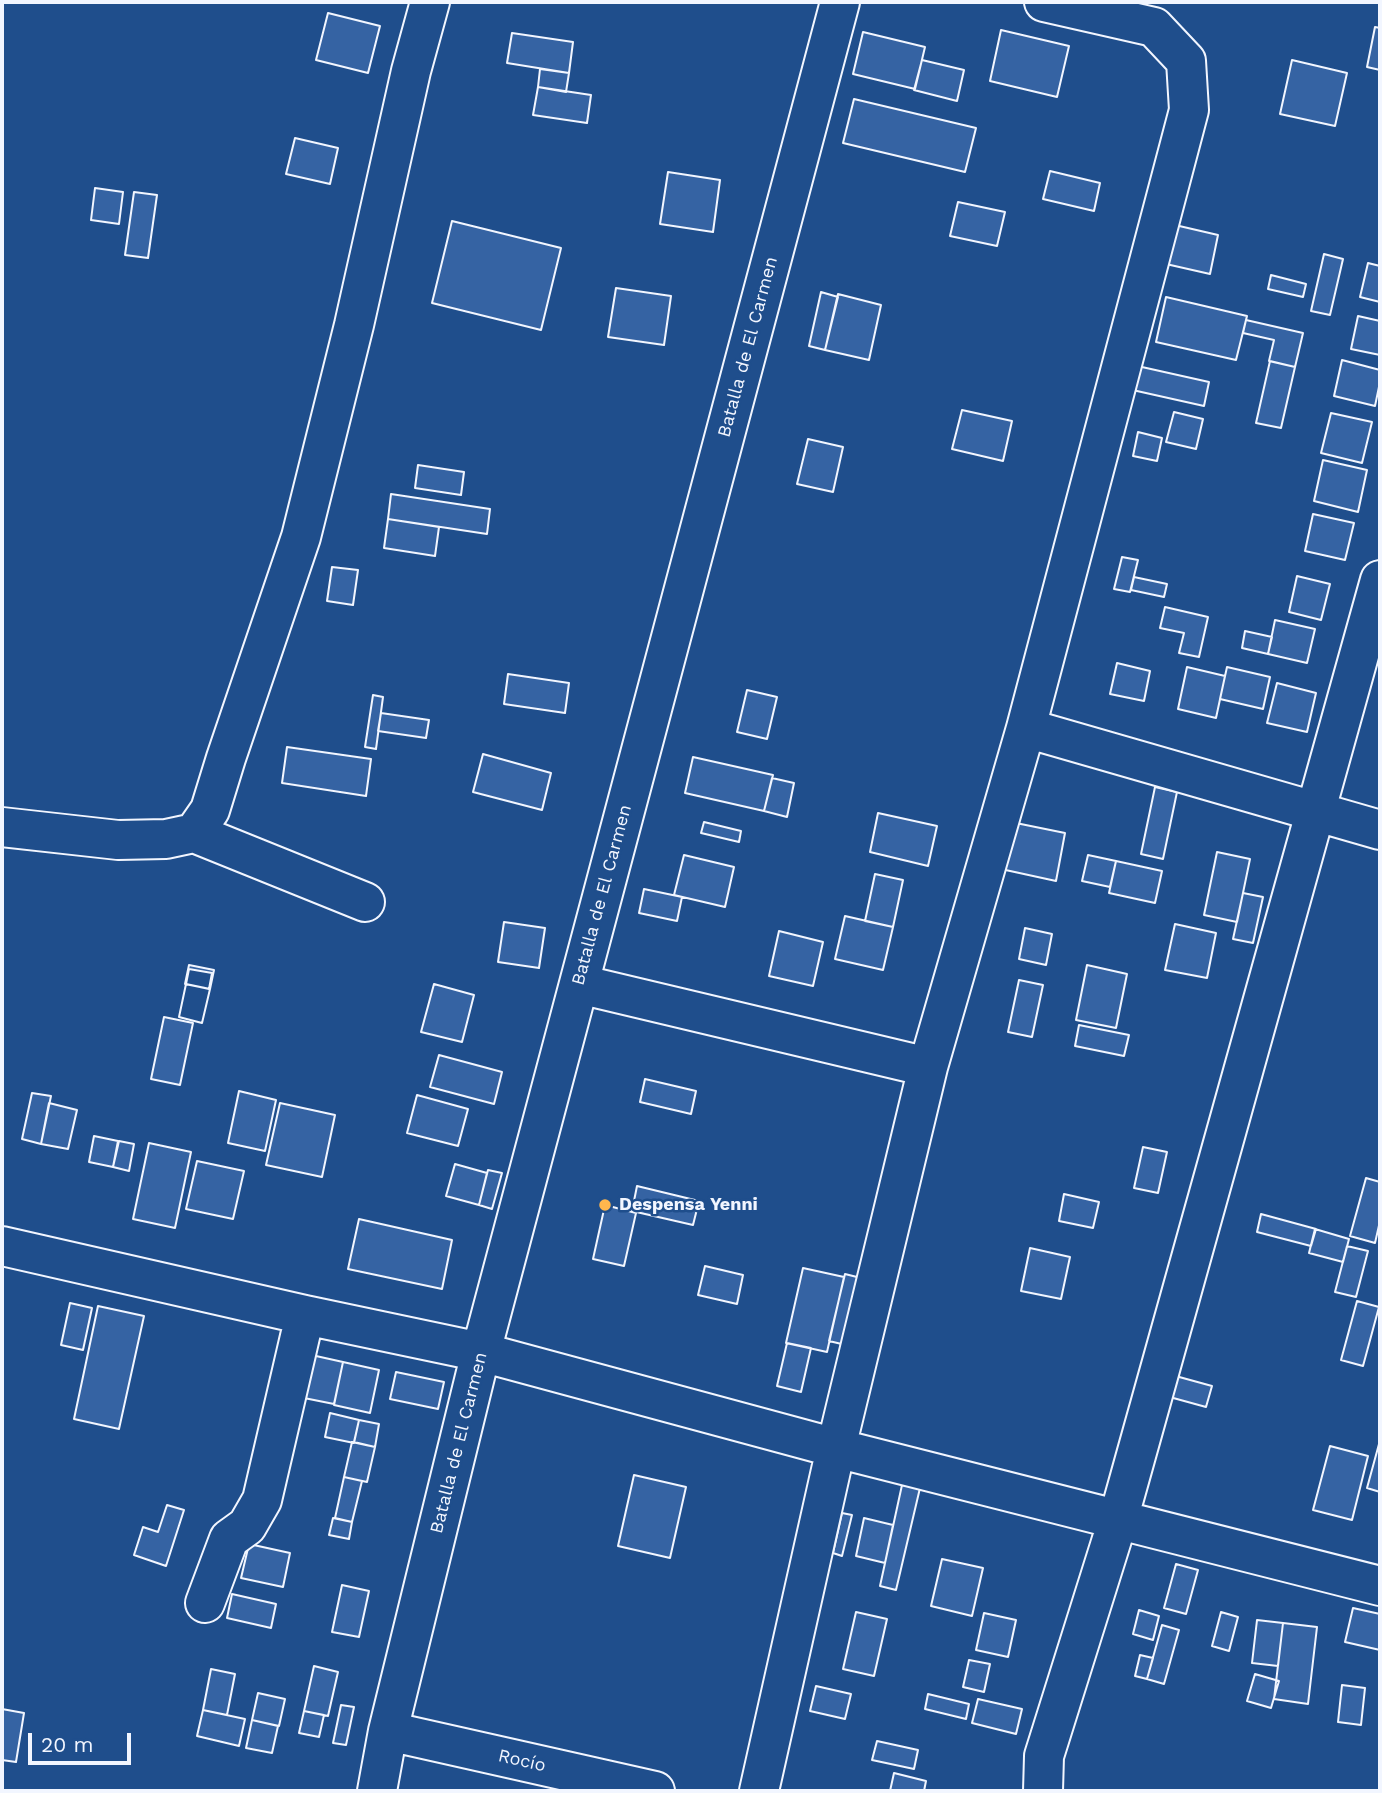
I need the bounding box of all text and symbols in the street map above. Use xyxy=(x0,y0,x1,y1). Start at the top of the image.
street label: Batalla de El Carmen xyxy=(713,254,783,440)
street label: Batalla de El Carmen xyxy=(567,802,637,988)
place label: Despensa Yenni xyxy=(619,1194,758,1216)
marker: Despensa Yenni xyxy=(597,1197,613,1213)
street label: Batalla de El Carmen xyxy=(426,1350,492,1536)
scale bar xyxy=(32,1720,135,1764)
text: 20 m xyxy=(41,1732,93,1757)
street label: Rocío xyxy=(496,1745,548,1777)

